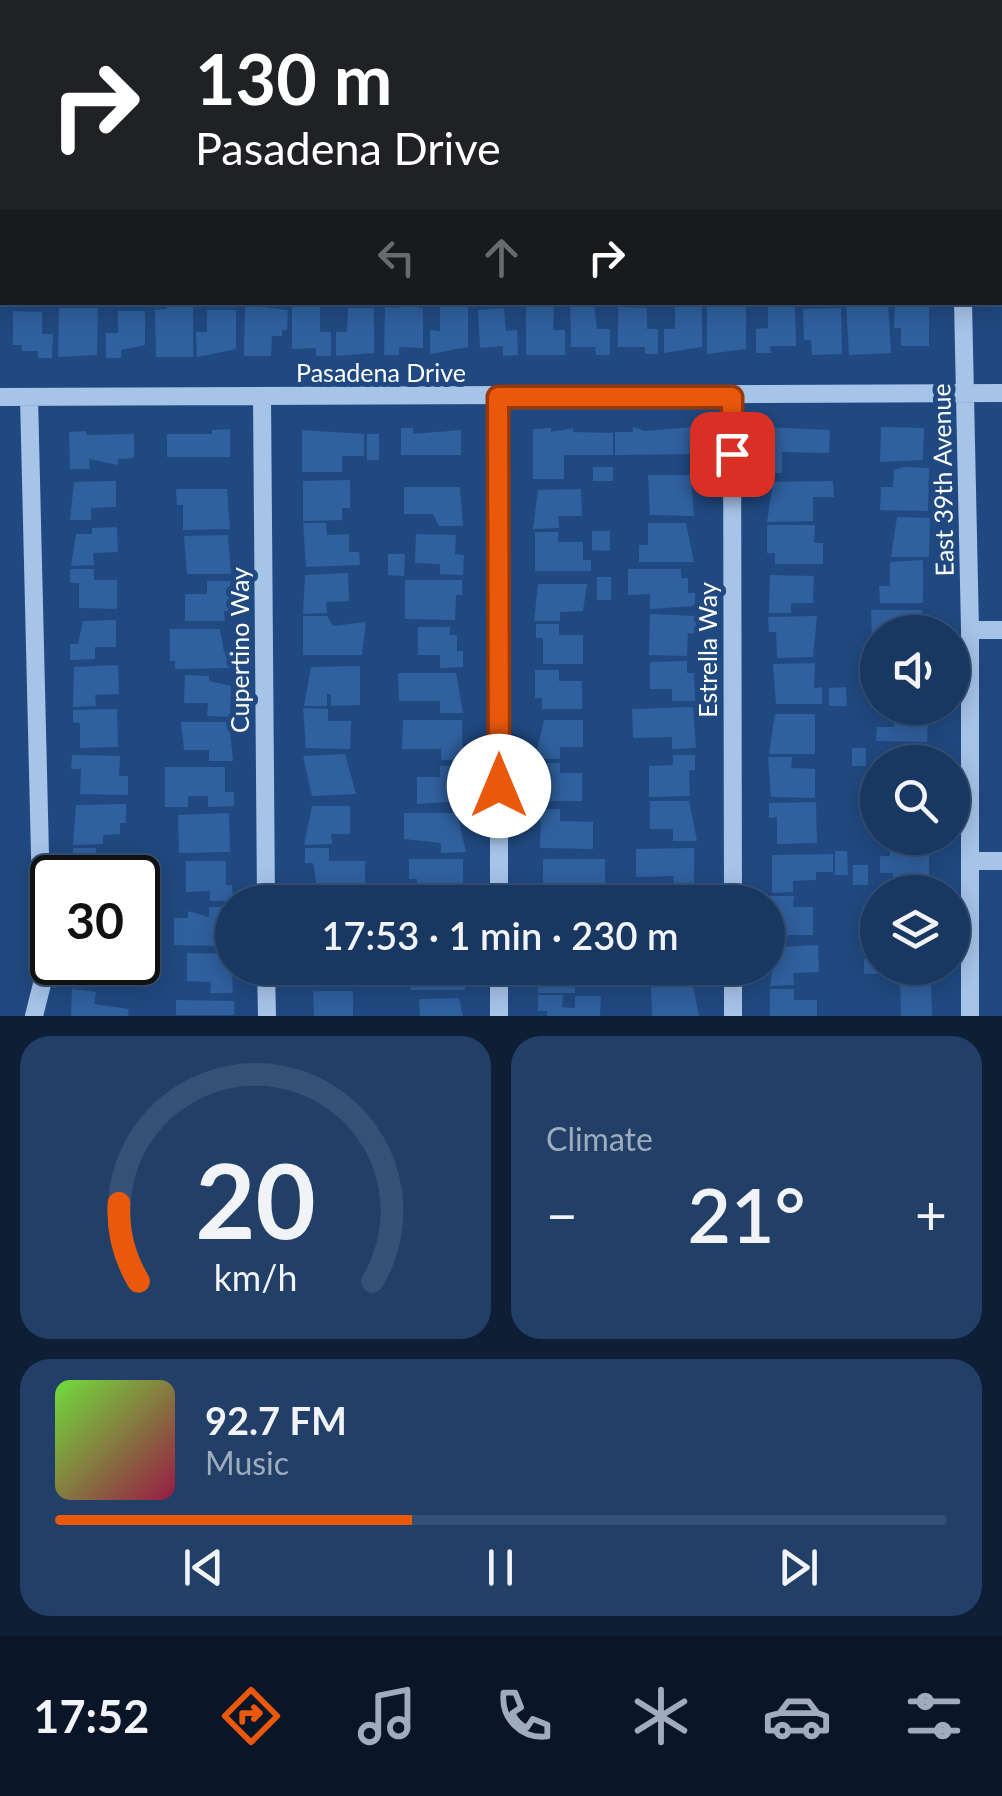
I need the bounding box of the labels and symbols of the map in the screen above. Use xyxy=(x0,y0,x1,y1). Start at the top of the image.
street label: Pasadena Drive xyxy=(296,357,466,387)
street label: East 39th Avenue xyxy=(925,383,959,577)
pin xyxy=(690,412,775,497)
street label: Cupertino Way xyxy=(224,567,254,733)
street label: Estrella Way xyxy=(692,582,722,718)
position arrow xyxy=(447,734,551,838)
speed limit sign: 30 xyxy=(30,855,160,985)

